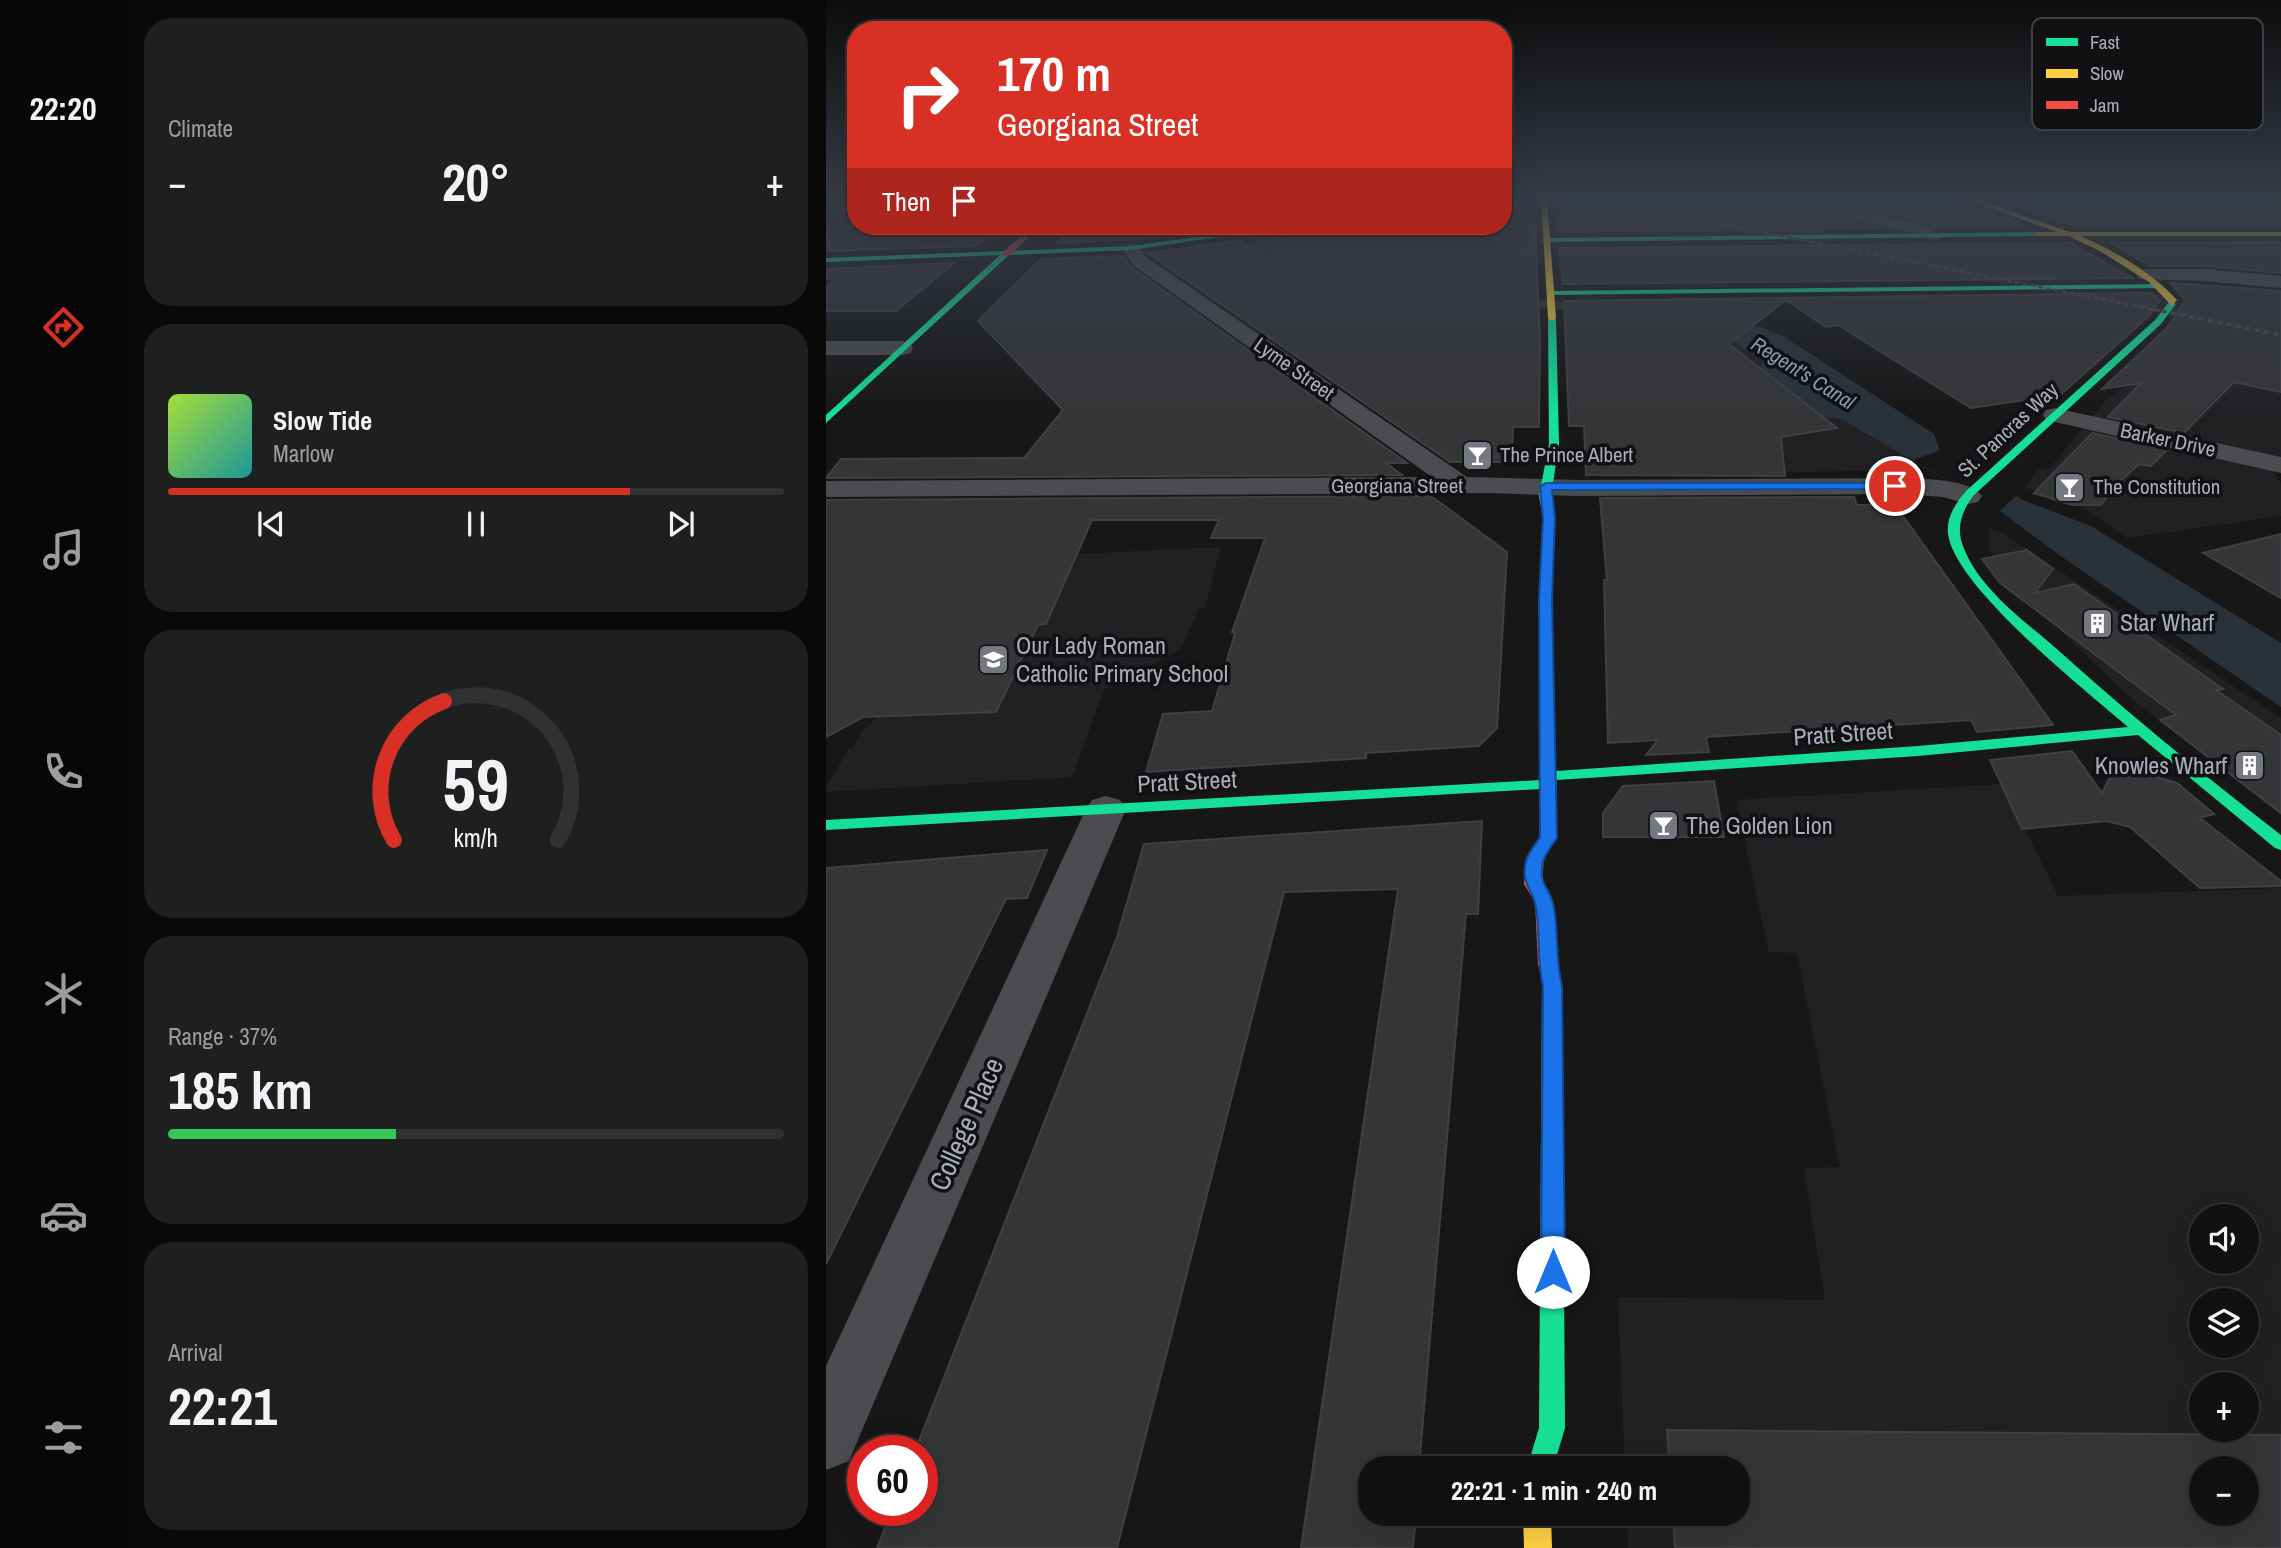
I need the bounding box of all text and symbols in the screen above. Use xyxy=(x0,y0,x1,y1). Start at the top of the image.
legend xyxy=(2032,18,2263,130)
text: Fast xyxy=(2090,29,2120,55)
text: 170 m xyxy=(997,40,1111,106)
icon: right xyxy=(882,49,973,140)
text: Slow xyxy=(2090,60,2125,86)
text: 22:20 xyxy=(29,87,97,130)
text: Jam xyxy=(2090,92,2119,118)
text: Georgiana Street xyxy=(997,103,1198,146)
text: Climate xyxy=(168,113,233,144)
text: 20° xyxy=(442,147,510,217)
text: − xyxy=(168,157,186,208)
text: + xyxy=(766,157,784,208)
icon: arrive xyxy=(945,182,983,220)
text: Then xyxy=(882,184,931,219)
icon: directions xyxy=(39,303,88,352)
water label: Regent's Canal xyxy=(1746,329,1862,417)
street label: Lyme Street xyxy=(1248,330,1341,407)
street label: St. Pancras Way xyxy=(1951,375,2064,484)
text: Slow Tide xyxy=(273,403,372,438)
street label: Barker Drive xyxy=(2118,415,2218,464)
text: Marlow xyxy=(273,438,334,469)
bar icon: The Prince Albert xyxy=(1460,438,1494,472)
place label: The Prince Albert xyxy=(1500,440,1633,469)
pin xyxy=(1865,456,1925,516)
icon: arrive xyxy=(1876,467,1914,505)
bar icon: The Constitution xyxy=(2053,470,2087,504)
street label: Georgiana Street xyxy=(1331,471,1463,500)
place label: The Constitution xyxy=(2093,472,2220,501)
icon: previous xyxy=(252,505,290,543)
icon: pause xyxy=(457,505,495,543)
icon: next xyxy=(662,505,700,543)
icon: music xyxy=(39,525,88,574)
building icon: Star Wharf xyxy=(2080,606,2114,640)
place label: Star Wharf xyxy=(2120,606,2215,638)
place label: Our Lady Roman Catholic Primary School xyxy=(1016,629,1228,689)
school or university icon: Our Lady Roman Catholic Primary School xyxy=(976,643,1010,677)
street label: Pratt Street xyxy=(1792,714,1894,752)
text: 59 xyxy=(443,735,509,833)
icon: phone xyxy=(39,747,88,796)
place label: Knowles Wharf xyxy=(2095,749,2228,781)
building icon: Knowles Wharf xyxy=(2233,749,2267,783)
street label: Pratt Street xyxy=(1136,762,1238,800)
bar icon: The Golden Lion xyxy=(1646,809,1680,843)
place label: The Golden Lion xyxy=(1686,809,1833,841)
text: km/h xyxy=(454,821,498,855)
icon: climate xyxy=(39,969,88,1018)
text: Range · 37% xyxy=(168,1021,277,1052)
street label: College Place xyxy=(920,1052,1012,1196)
text: 185 km xyxy=(168,1055,313,1125)
icon: car xyxy=(39,1191,88,1240)
map controls xyxy=(2189,1204,2259,1526)
button: sound xyxy=(2189,1204,2259,1274)
position arrow xyxy=(1516,1235,1590,1309)
button: layers xyxy=(2189,1288,2259,1358)
text: Arrival xyxy=(168,1337,223,1368)
text: 22:21 xyxy=(168,1371,277,1441)
button: + xyxy=(2189,1372,2259,1442)
icon: filters xyxy=(39,1413,88,1462)
speed limit sign: 60 xyxy=(847,1435,938,1526)
button: − xyxy=(2189,1456,2259,1526)
text: 22:21 · 1 min · 240 m xyxy=(1451,1473,1657,1508)

